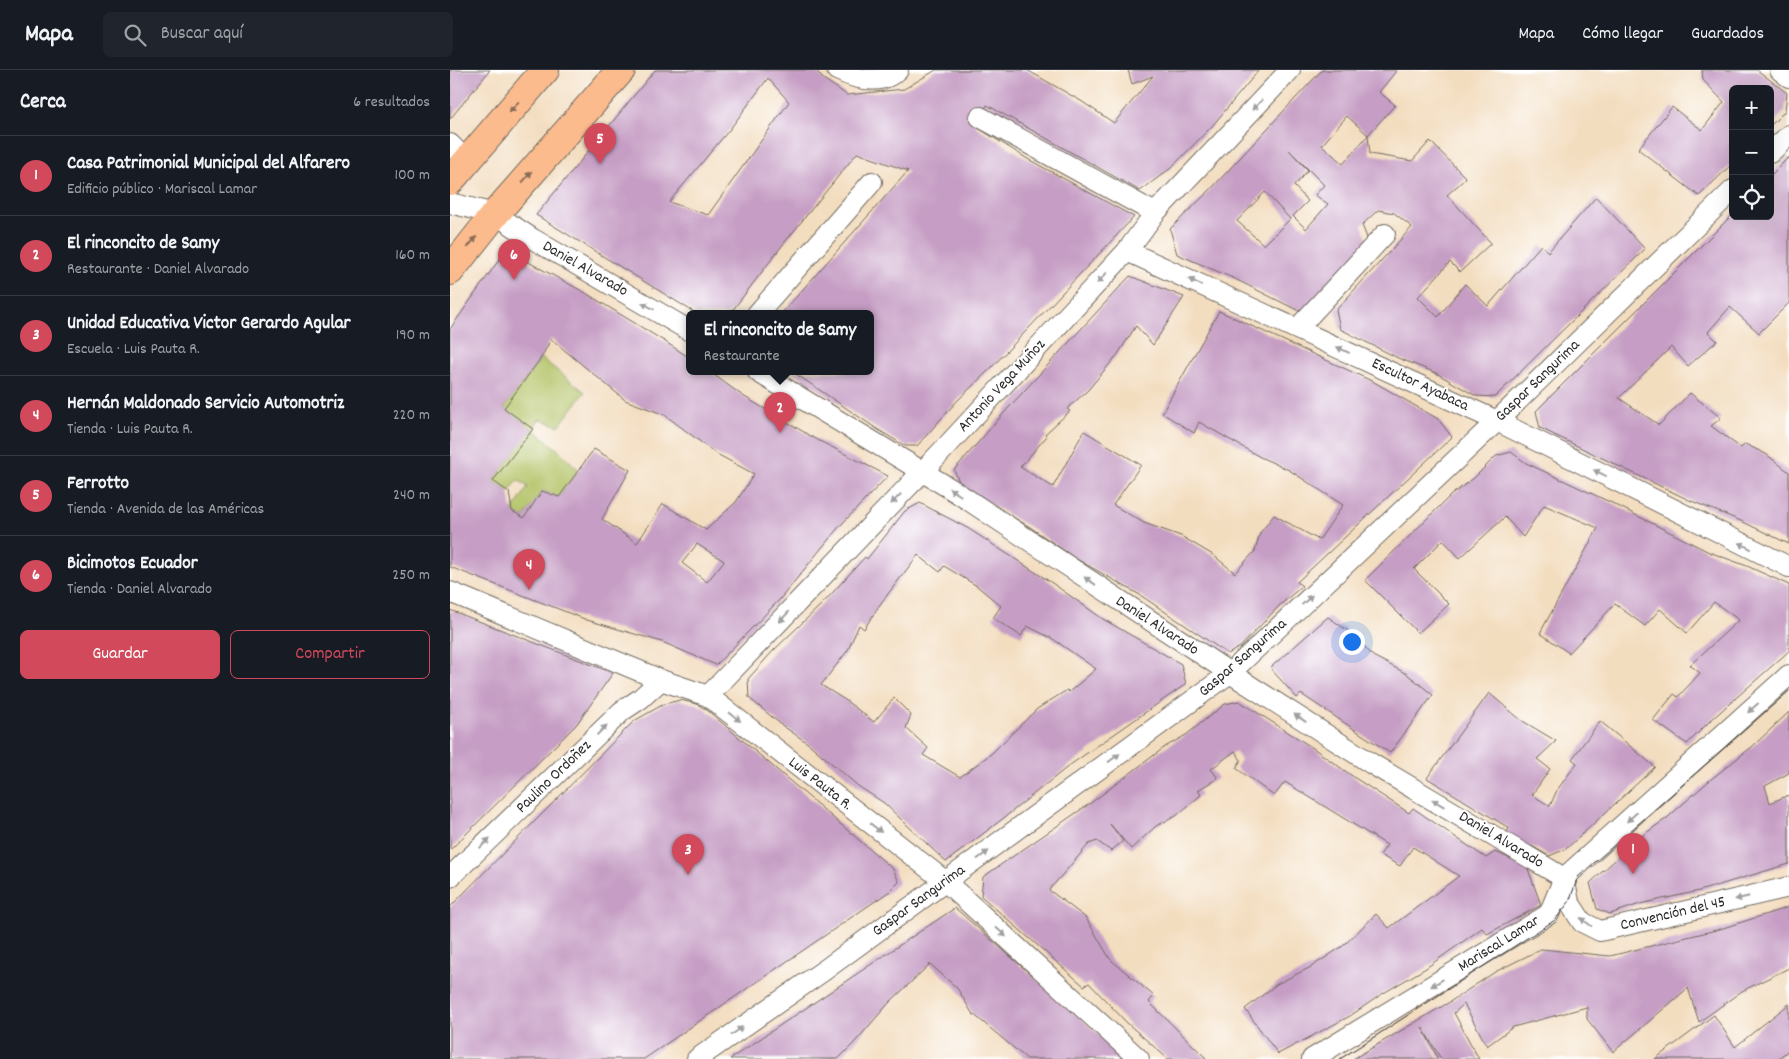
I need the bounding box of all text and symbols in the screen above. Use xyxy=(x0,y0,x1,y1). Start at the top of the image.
search box xyxy=(103,12,453,57)
text: Mapa xyxy=(25,18,73,52)
icon: search xyxy=(121,21,149,49)
text: Buscar aquí xyxy=(161,21,243,48)
text: Mapa xyxy=(1518,22,1554,47)
text: Cómo llegar xyxy=(1582,22,1663,47)
text: Guardados xyxy=(1691,22,1764,47)
map controls xyxy=(1729,85,1774,220)
button: + xyxy=(1729,85,1774,130)
text: Cerca xyxy=(20,88,66,118)
text: 6 resultados xyxy=(353,91,430,114)
one-way arrow xyxy=(1251,99,1263,111)
one-way arrow xyxy=(508,100,519,113)
pin: 5 xyxy=(584,123,616,164)
button: − xyxy=(1729,130,1774,175)
text: Casa Patrimonial Municipal del Alfarero xyxy=(67,151,350,178)
text: 1 xyxy=(34,164,38,187)
text: 100 m xyxy=(394,164,430,187)
one-way arrow xyxy=(521,172,533,184)
button: locate xyxy=(1729,175,1774,220)
text: Edificio público · Mariscal Lamar xyxy=(67,178,257,201)
text: El rinconcito de Samy xyxy=(67,231,219,258)
street label: Daniel Alvarado xyxy=(538,235,632,303)
one-way arrow xyxy=(466,236,477,249)
pin: 6 xyxy=(498,239,530,280)
text: 2 xyxy=(33,244,40,267)
text: 160 m xyxy=(395,244,430,267)
text: Restaurante · Daniel Alvarado xyxy=(67,258,249,281)
one-way arrow xyxy=(1096,272,1108,284)
one-way arrow xyxy=(1188,278,1202,286)
one-way arrow xyxy=(641,302,655,311)
popup xyxy=(686,310,874,375)
text: Unidad Educativa Victor Gerardo Agular xyxy=(67,311,351,338)
text: El rinconcito de Samy xyxy=(704,318,856,345)
text: 3 xyxy=(32,324,40,347)
text: 190 m xyxy=(396,324,430,347)
street label: Antonio Vega Muñoz xyxy=(953,334,1051,438)
street label: Gaspar Sangurima xyxy=(1490,334,1586,427)
text: Escuela · Luis Pauta R. xyxy=(67,338,200,361)
text: Restaurante xyxy=(704,345,780,368)
one-way arrow xyxy=(1336,346,1350,354)
street label: Escultor Ayabaca xyxy=(1368,352,1473,418)
text: Hernán Maldonado Servicio Automotriz xyxy=(67,391,344,418)
pin: 2 xyxy=(764,392,796,433)
text: 4 xyxy=(33,404,39,427)
text: 220 m xyxy=(393,404,430,427)
text: Tienda · Luis Pauta R. xyxy=(67,418,193,441)
one-way arrow xyxy=(1593,469,1607,477)
text: Ferrotto xyxy=(67,471,129,498)
text: 5 xyxy=(32,484,40,507)
text: 240 m xyxy=(393,484,430,507)
one-way arrow xyxy=(948,487,961,497)
one-way arrow xyxy=(890,493,902,505)
text: Tienda · Avenida de las Américas xyxy=(67,498,264,521)
one-way arrow xyxy=(1738,542,1753,550)
pin: 4 xyxy=(513,549,545,590)
text: Bicimotos Ecuador xyxy=(67,551,198,578)
text: 6 xyxy=(32,564,40,587)
text: 250 m xyxy=(392,564,430,587)
one-way arrow xyxy=(1084,576,1097,586)
text: Tienda · Daniel Alvarado xyxy=(67,578,212,601)
street label: Daniel Alvarado xyxy=(1111,590,1203,662)
one-way arrow xyxy=(1301,594,1313,606)
one-way arrow xyxy=(778,611,790,623)
street label: Gaspar Sangurima xyxy=(1194,613,1292,703)
your location xyxy=(1339,629,1365,655)
button: Guardar xyxy=(20,630,220,679)
button: Compartir xyxy=(230,630,430,679)
one-way arrow xyxy=(1747,702,1759,714)
one-way arrow xyxy=(728,712,741,723)
one-way arrow xyxy=(1293,713,1306,723)
one-way arrow xyxy=(596,725,608,737)
street label: Paulino Ordoñez xyxy=(511,735,597,819)
street label: Luis Pauta R. xyxy=(783,752,857,816)
one-way arrow xyxy=(1107,753,1120,764)
one-way arrow xyxy=(1431,799,1445,808)
street label: Daniel Alvarado xyxy=(1454,806,1548,874)
one-way arrow xyxy=(1627,811,1639,823)
one-way arrow xyxy=(870,823,883,833)
pin: 1 xyxy=(1617,833,1649,874)
pin: 3 xyxy=(672,834,704,875)
one-way arrow xyxy=(479,837,491,849)
one-way arrow xyxy=(976,849,989,860)
street label: Gaspar Sangurima xyxy=(868,859,971,943)
street label: Convención del 45 xyxy=(1618,891,1728,937)
one-way arrow xyxy=(1734,894,1749,902)
street label: Mariscal Lamar xyxy=(1454,910,1544,978)
one-way arrow xyxy=(1579,917,1593,927)
one-way arrow xyxy=(994,927,1007,938)
one-way arrow xyxy=(1430,978,1443,987)
one-way arrow xyxy=(731,1026,744,1036)

